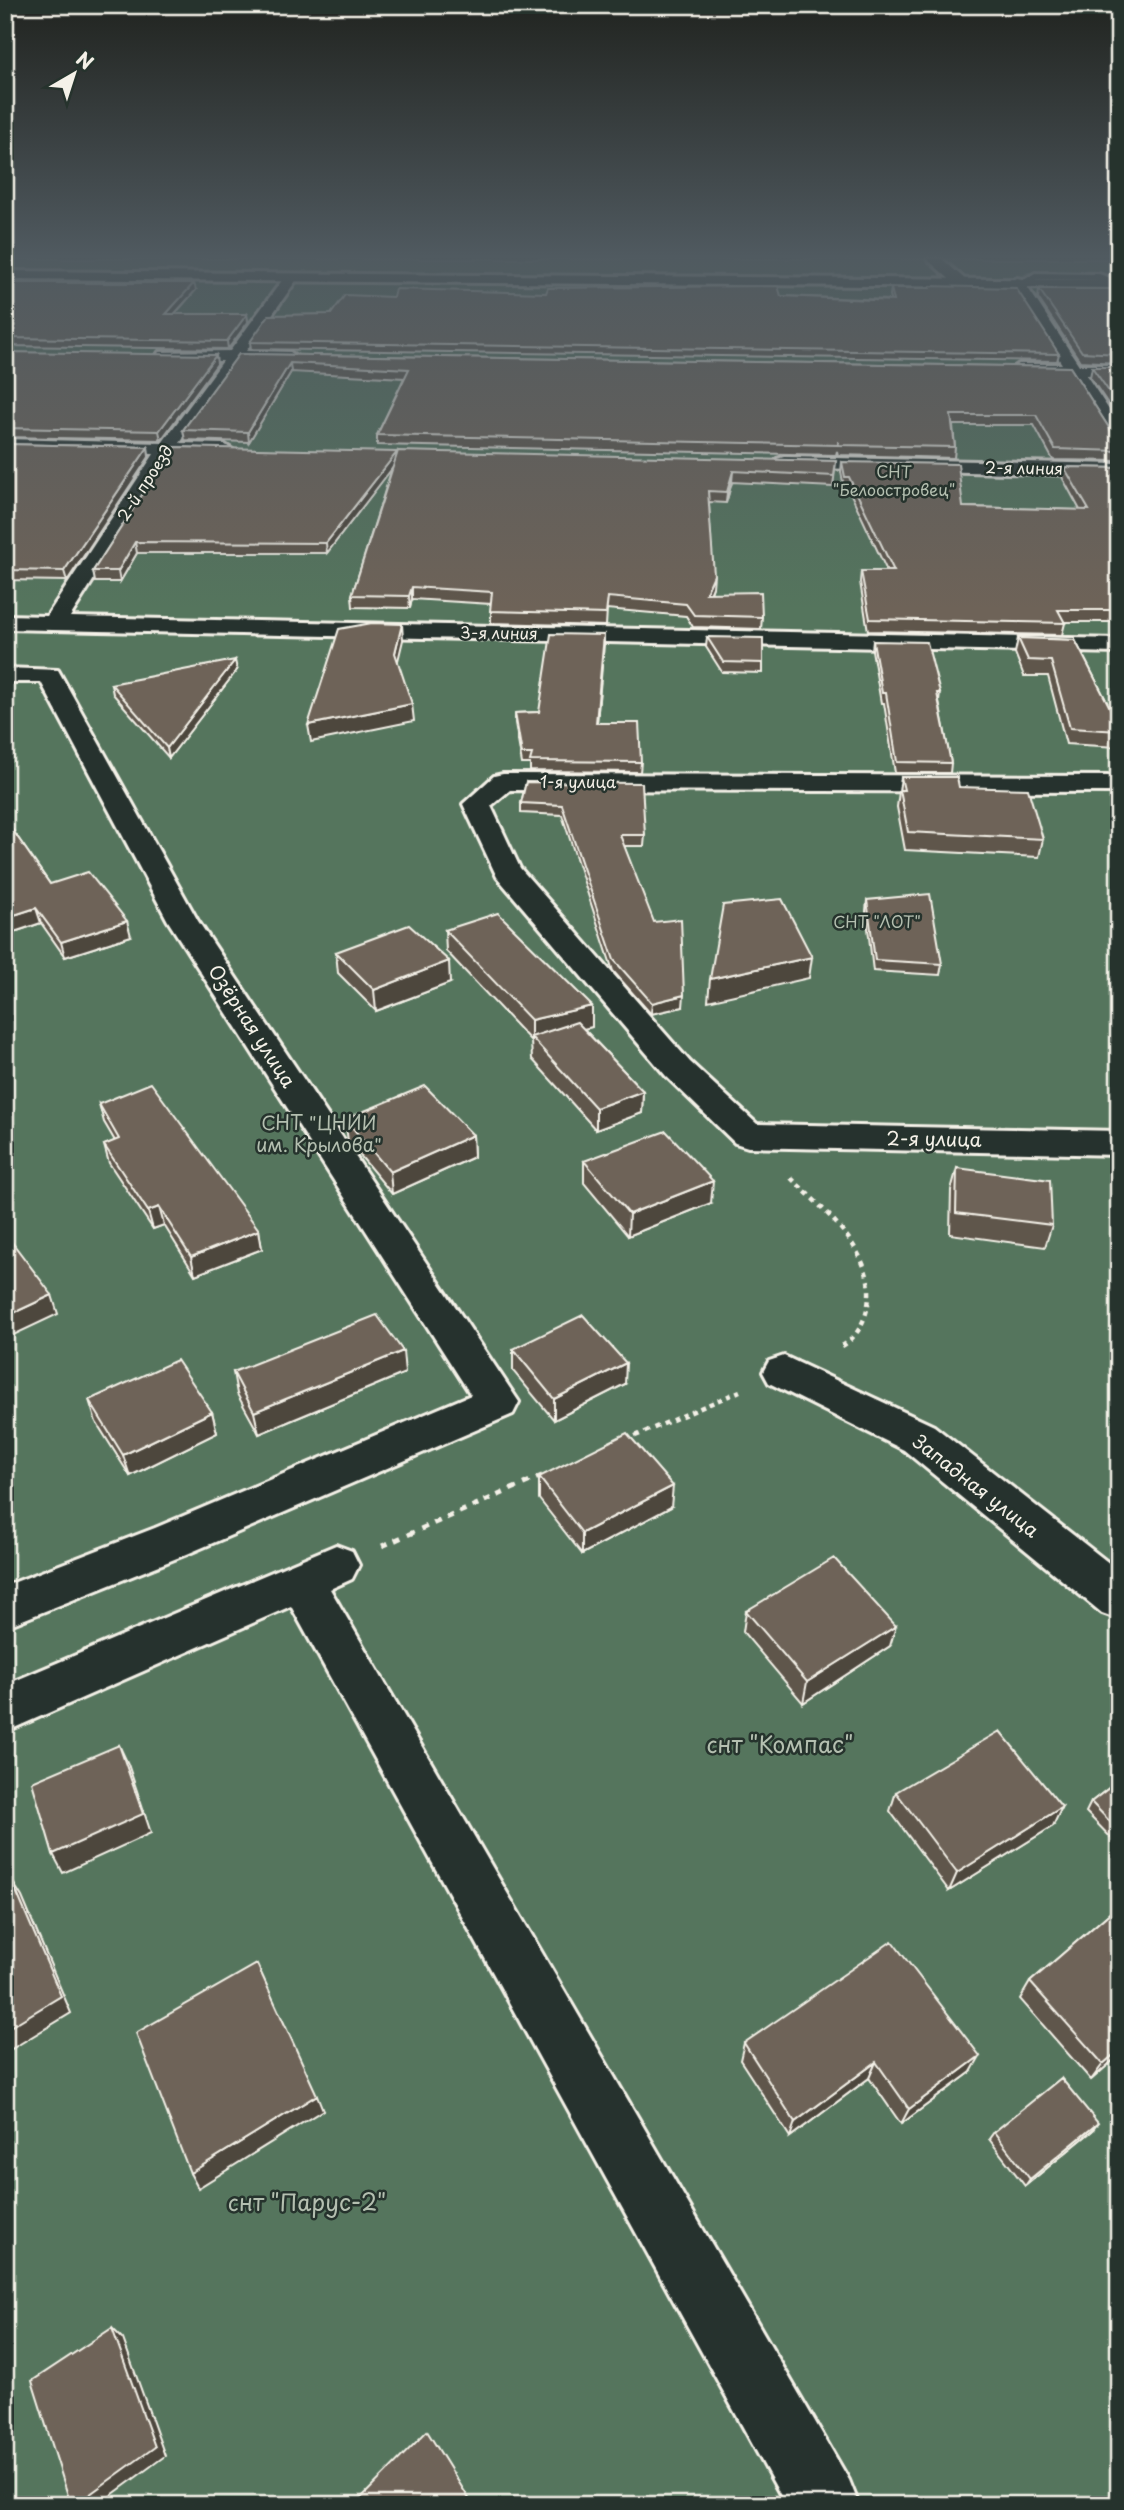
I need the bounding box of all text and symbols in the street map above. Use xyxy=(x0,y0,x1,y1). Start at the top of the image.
north arrow xyxy=(38,38,108,108)
text: N xyxy=(71,44,100,76)
street label: 2-й проезд xyxy=(110,439,178,525)
street label: 2-я линия xyxy=(985,454,1063,480)
park label: СНТ "Белоостровец" xyxy=(833,459,955,501)
street label: 3-я линия xyxy=(460,619,538,645)
street label: 1-я улица xyxy=(540,769,616,793)
park label: СНТ "ЛОТ" xyxy=(833,909,921,933)
street label: Озёрная улица xyxy=(202,958,303,1093)
park label: СНТ "ЦНИИ им. Крылова" xyxy=(256,1108,382,1158)
street label: 2-я улица xyxy=(886,1123,982,1153)
street label: Западная улица xyxy=(908,1427,1046,1543)
park label: снт "Компас" xyxy=(706,1726,854,1761)
park label: снт "Парус-2" xyxy=(228,2184,386,2219)

